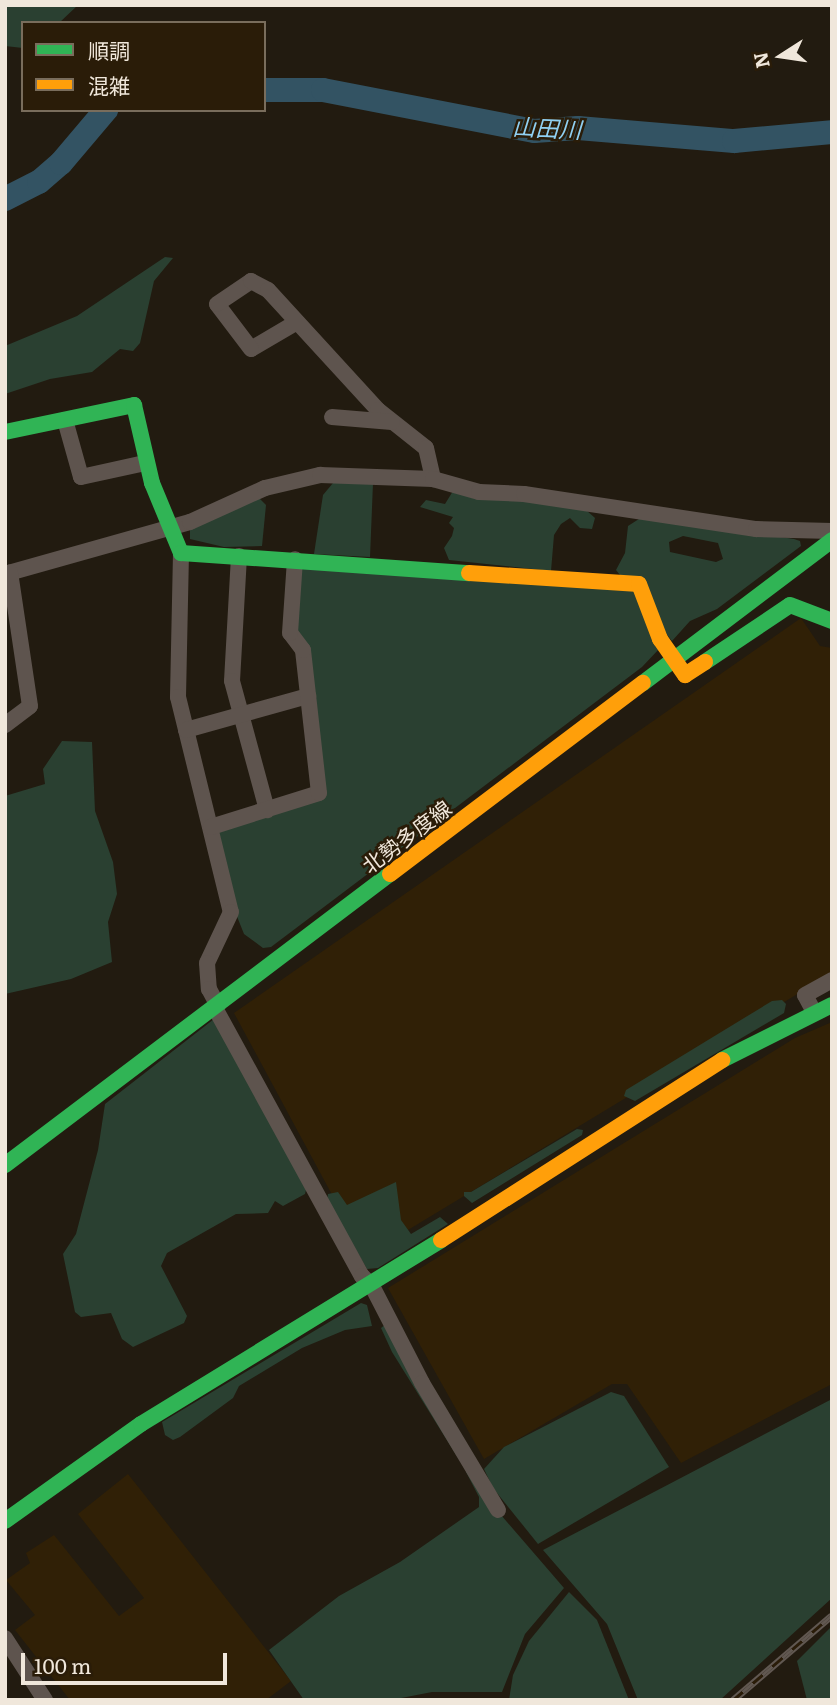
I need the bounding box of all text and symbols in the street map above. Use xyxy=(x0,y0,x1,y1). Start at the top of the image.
legend xyxy=(21,21,266,112)
north arrow xyxy=(746,21,816,91)
text: 順調 xyxy=(88,34,130,65)
text: N xyxy=(745,50,776,71)
text: 混雑 xyxy=(88,69,130,100)
water label: 山田川 xyxy=(512,111,582,143)
street label: 北勢多度線 xyxy=(356,794,456,878)
scale bar xyxy=(24,1638,231,1682)
text: 100 m xyxy=(34,1649,91,1680)

